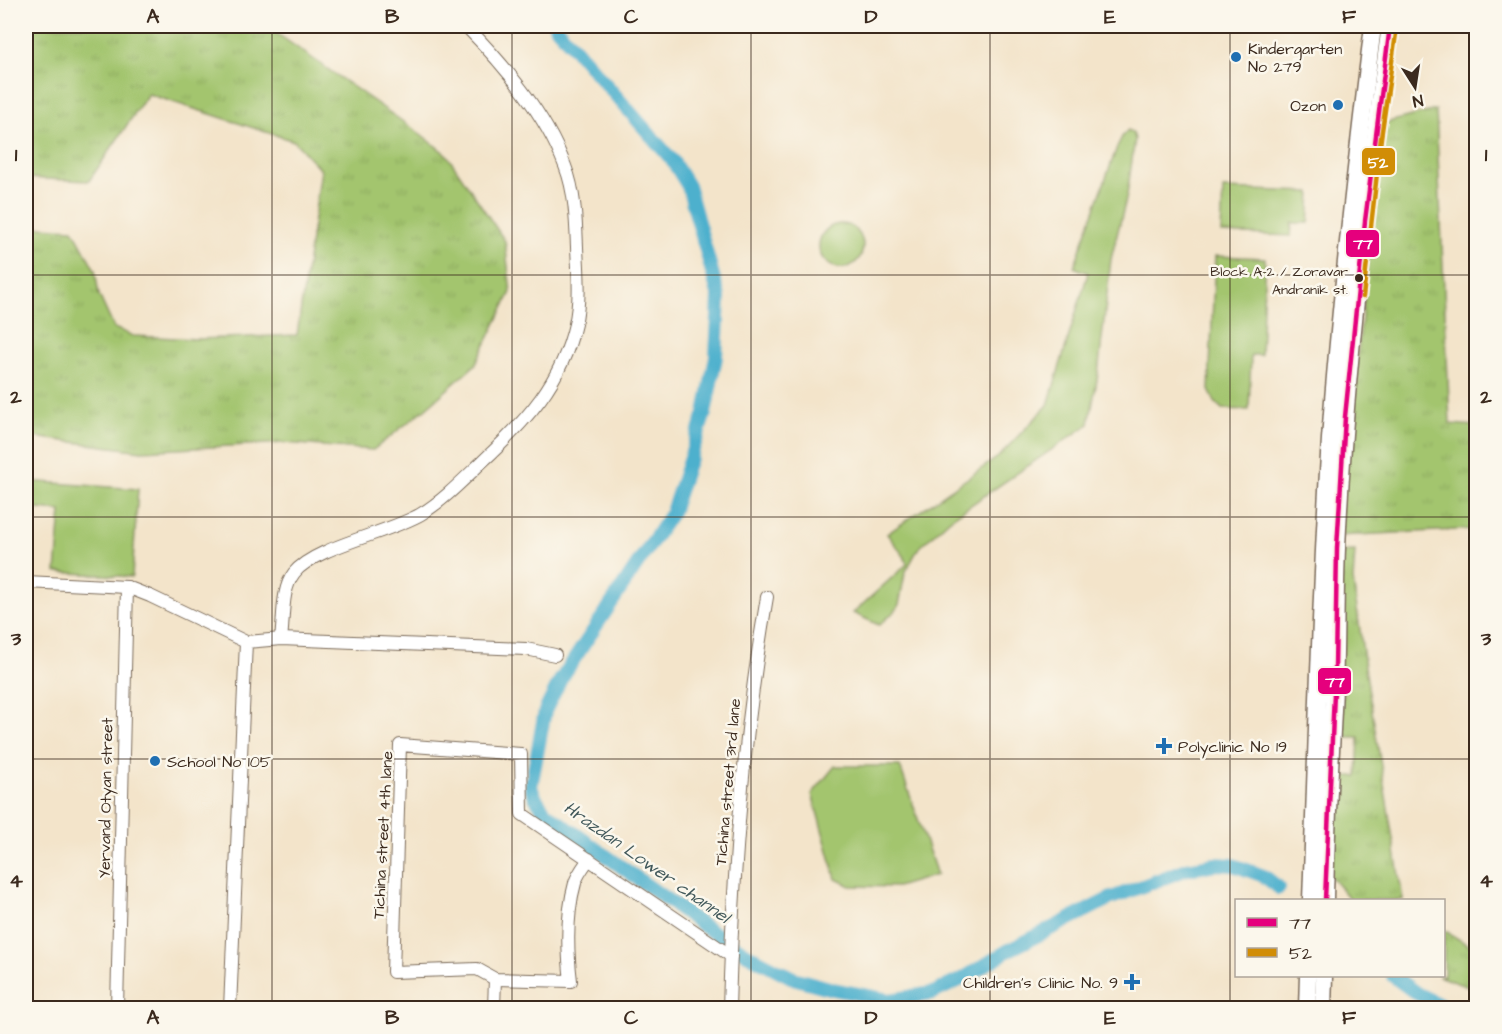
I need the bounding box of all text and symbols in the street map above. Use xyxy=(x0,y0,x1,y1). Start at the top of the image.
text: A xyxy=(147,3,160,31)
text: B xyxy=(385,3,400,31)
text: C xyxy=(624,3,639,31)
text: D xyxy=(865,3,878,31)
text: E xyxy=(1104,3,1116,31)
text: F xyxy=(1342,3,1357,31)
place label: Kindergarten No 279 xyxy=(1248,38,1342,78)
marker: Kindergarten No 279 xyxy=(1229,50,1243,64)
north arrow xyxy=(1385,57,1445,117)
text: N xyxy=(1411,89,1425,112)
place label: Ozon xyxy=(1290,95,1326,117)
marker: Ozon xyxy=(1331,98,1345,112)
text: 1 xyxy=(15,141,18,169)
text: 1 xyxy=(1485,141,1488,169)
line badge: 52 xyxy=(1361,147,1396,176)
text: 52 xyxy=(1368,152,1389,174)
line badge: 77 xyxy=(1345,229,1380,258)
text: 77 xyxy=(1352,233,1373,255)
place label: Block A-2 / Zoravar Andranik st. xyxy=(1210,262,1348,300)
marker: Block A-2 / Zoravar Andranik st. xyxy=(1353,272,1365,284)
text: 2 xyxy=(9,383,22,411)
text: 2 xyxy=(1479,383,1492,411)
text: 3 xyxy=(10,625,22,653)
text: 3 xyxy=(1480,625,1492,653)
line badge: 77 xyxy=(1317,667,1352,695)
text: 77 xyxy=(1324,671,1345,693)
street label: Tichina street 3rd lane xyxy=(710,697,746,867)
street label: Yervand Otyan street xyxy=(94,717,119,879)
place label: Polyclinic No 19 xyxy=(1178,736,1287,759)
marker: Polyclinic No 19 xyxy=(1155,737,1173,755)
street label: Tichina street 4th lane xyxy=(368,750,398,919)
place label: School No 105 xyxy=(167,751,272,773)
marker: School No 105 xyxy=(148,754,162,768)
water label: Hrazdan Lower channel xyxy=(559,796,737,931)
text: 4 xyxy=(9,867,23,895)
text: 4 xyxy=(1479,867,1493,895)
legend xyxy=(1235,899,1445,977)
text: 77 xyxy=(1289,911,1311,936)
text: 52 xyxy=(1289,941,1313,966)
place label: Children's Clinic No. 9 xyxy=(963,972,1118,994)
marker: Children's Clinic No. 9 xyxy=(1123,973,1141,991)
text: A xyxy=(147,1004,160,1032)
text: B xyxy=(385,1004,400,1032)
text: C xyxy=(624,1004,639,1032)
text: D xyxy=(865,1004,878,1032)
text: E xyxy=(1104,1004,1116,1032)
text: F xyxy=(1342,1004,1357,1032)

